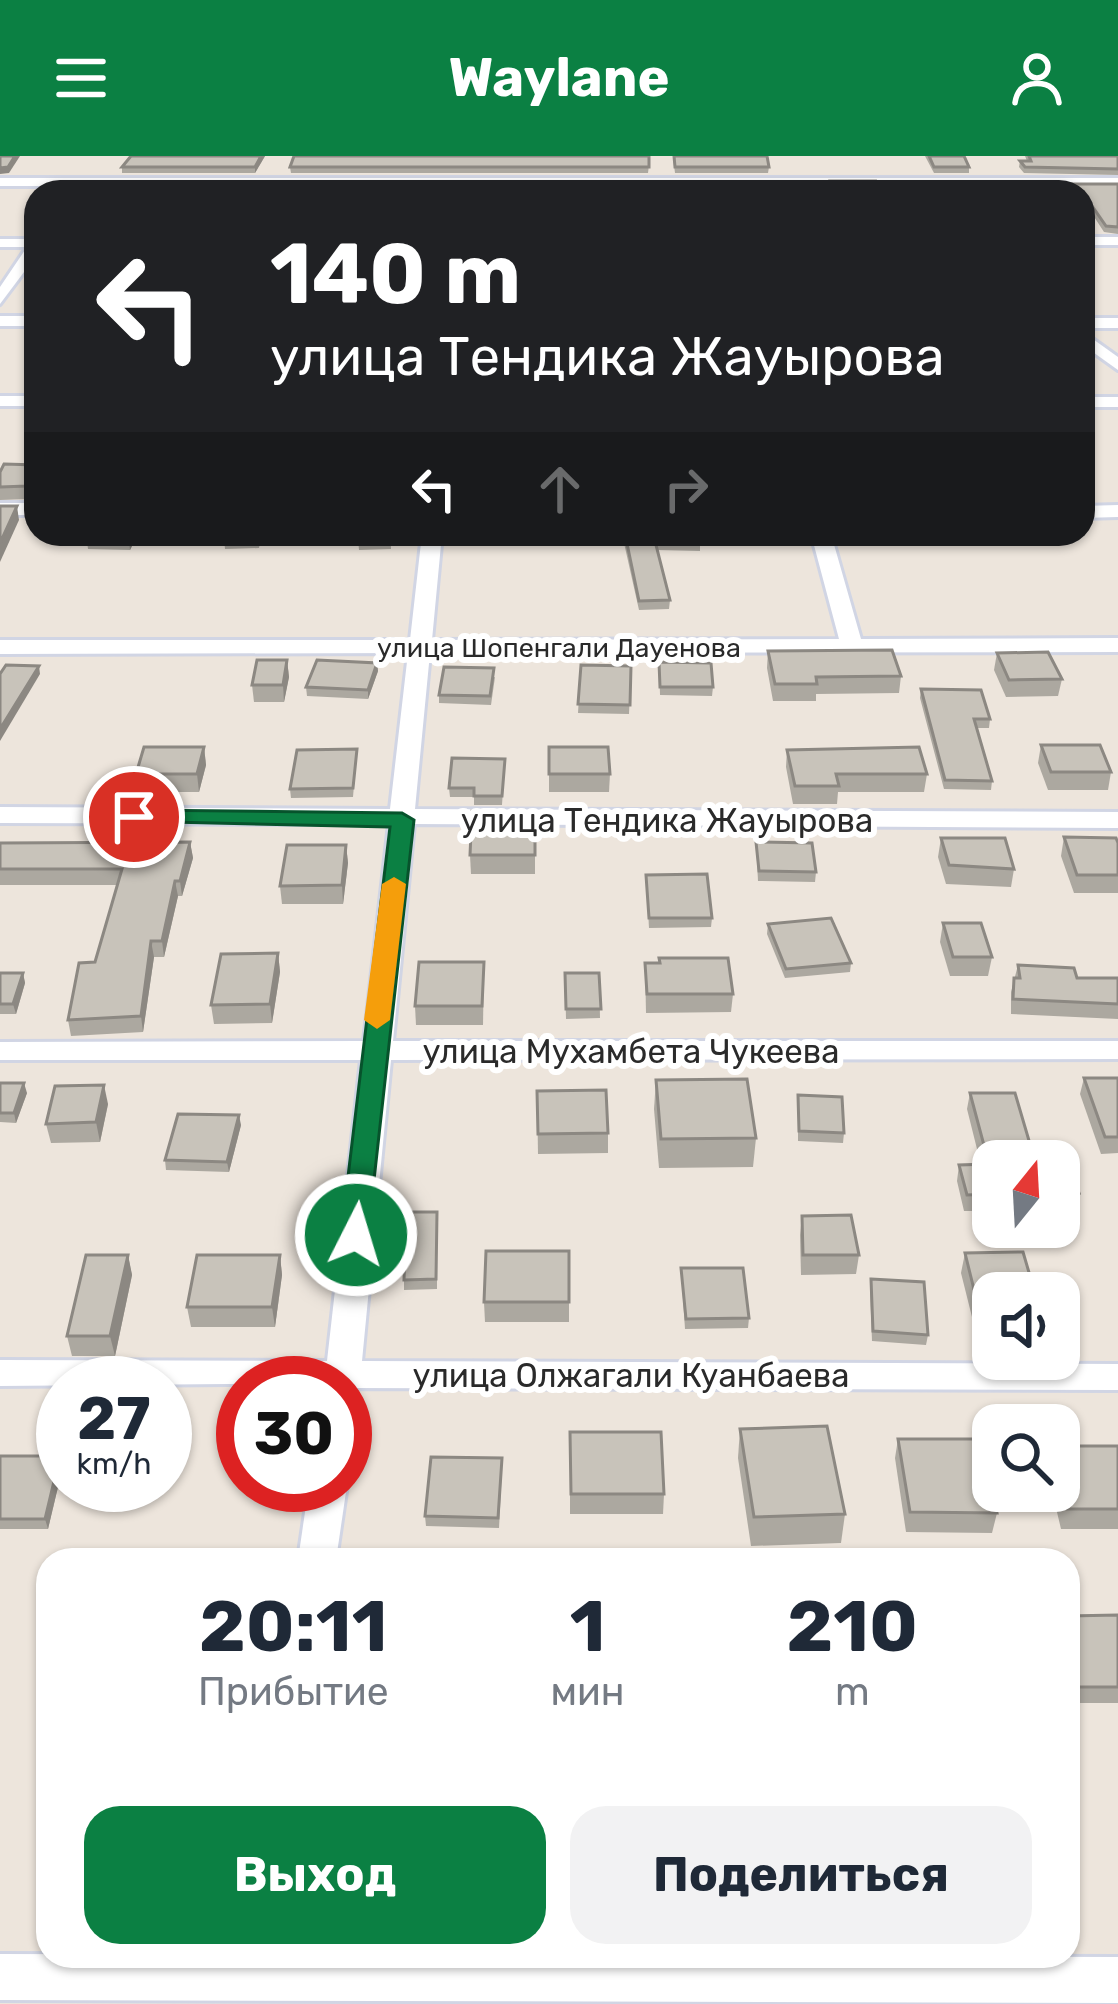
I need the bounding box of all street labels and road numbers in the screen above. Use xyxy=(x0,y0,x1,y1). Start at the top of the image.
street label: улица Шопенгали Дауенова xyxy=(377,632,741,664)
street label: улица Тендика Жауырова xyxy=(461,801,873,840)
street label: улица Мухамбета Чукеева xyxy=(423,1032,839,1071)
street label: улица Олжагали Куанбаева xyxy=(413,1356,849,1395)

